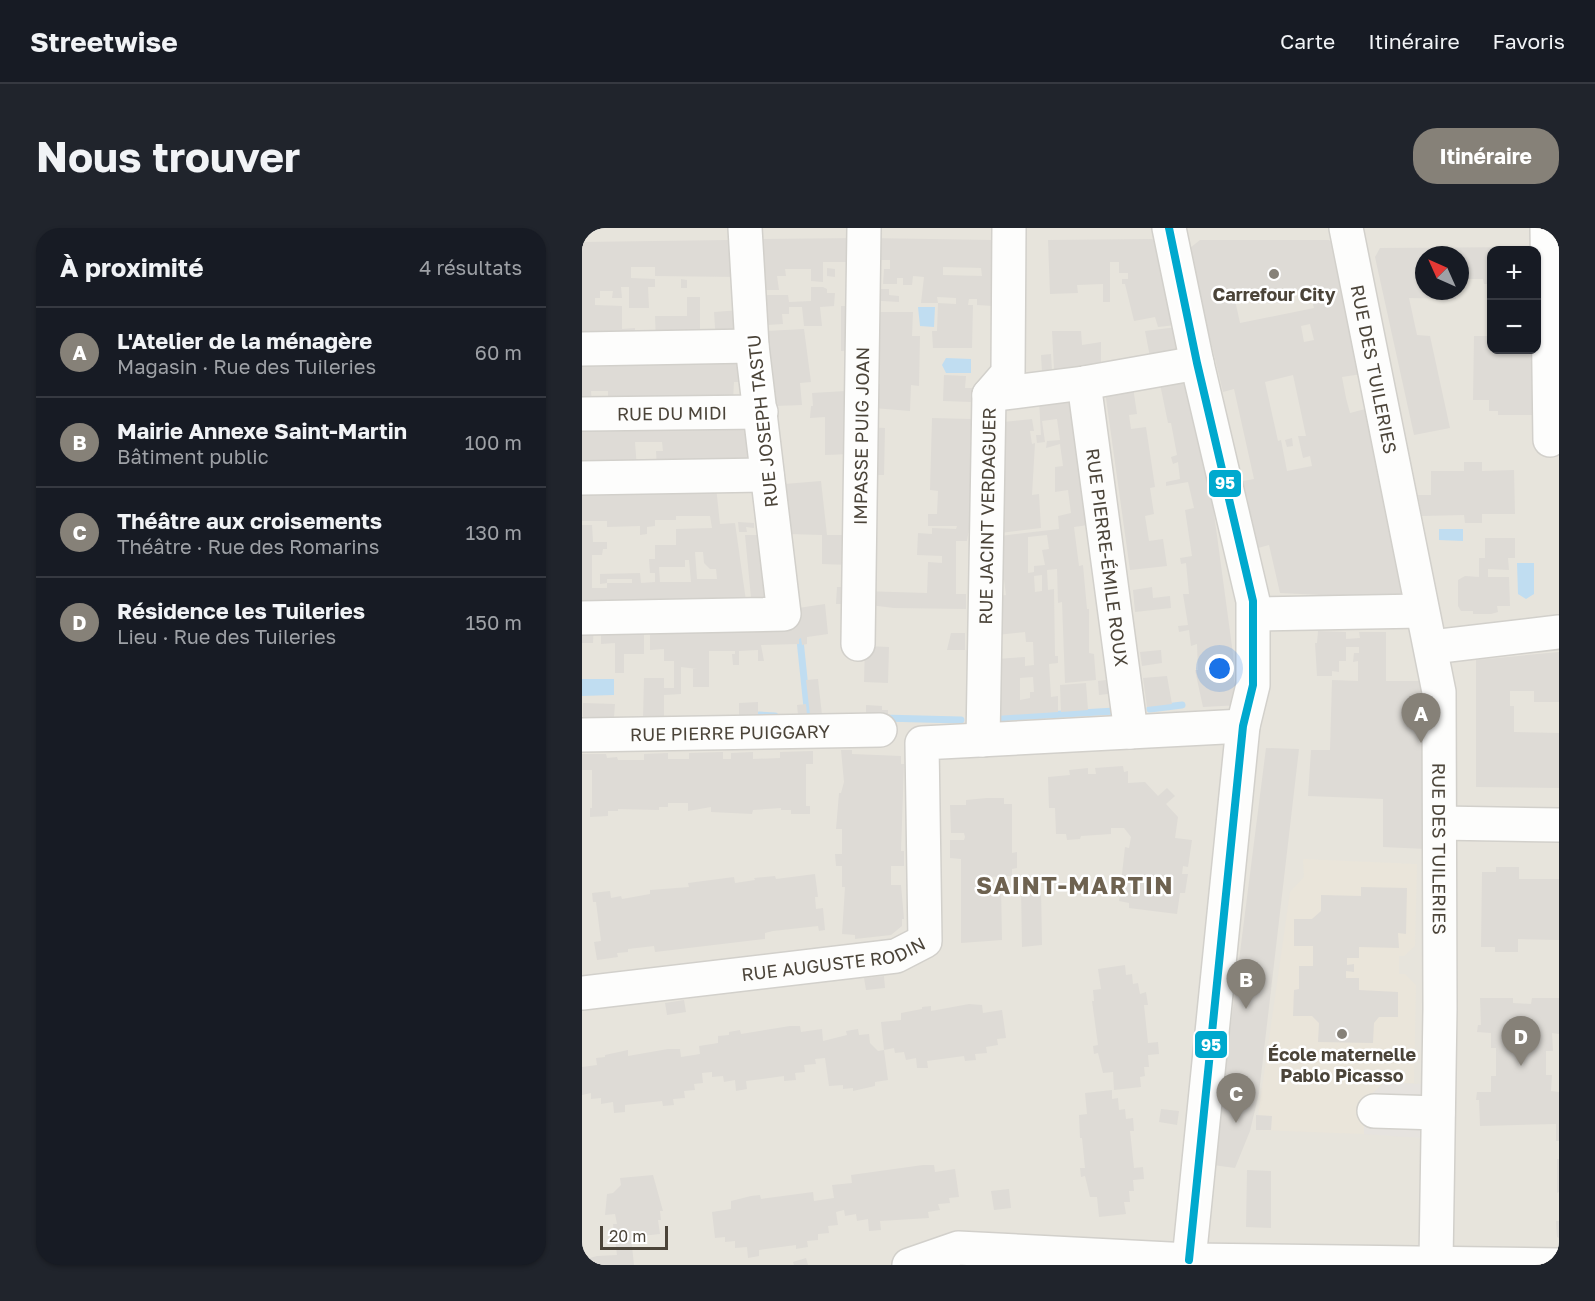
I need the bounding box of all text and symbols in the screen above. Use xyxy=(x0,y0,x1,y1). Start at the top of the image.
text: Streetwise xyxy=(30,25,178,58)
text: Carte xyxy=(1280,28,1335,54)
text: Itinéraire xyxy=(1368,28,1460,54)
text: Favoris xyxy=(1493,28,1565,54)
button: Itinéraire xyxy=(1413,128,1559,184)
text: Nous trouver xyxy=(36,131,300,181)
north arrow xyxy=(1415,246,1469,300)
map controls xyxy=(1487,246,1541,354)
button: + xyxy=(1487,246,1541,300)
text: À proximité xyxy=(60,252,204,283)
text: 4 résultats xyxy=(419,255,522,279)
marker: Carrefour City xyxy=(1267,267,1281,281)
place label: Carrefour City xyxy=(1213,283,1336,305)
street label: RUE DES TUILERIES xyxy=(1347,283,1402,456)
button: − xyxy=(1487,300,1541,354)
text: L'Atelier de la ménagère xyxy=(117,327,372,354)
street label: RUE JOSEPH TASTU xyxy=(742,333,782,509)
text: A xyxy=(72,340,87,364)
text: 60 m xyxy=(475,340,522,364)
street label: IMPASSE PUIG JOAN xyxy=(849,347,873,525)
text: Magasin · Rue des Tuileries xyxy=(117,354,376,378)
street label: RUE DU MIDI xyxy=(617,401,727,425)
street label: RUE JACINT VERDAGUER xyxy=(974,407,1000,625)
text: Mairie Annexe Saint-Martin xyxy=(117,417,407,444)
text: B xyxy=(72,430,87,454)
text: 100 m xyxy=(465,430,522,454)
text: Bâtiment public xyxy=(117,444,269,468)
street label: RUE PIERRE-ÉMILE ROUX xyxy=(1082,447,1133,668)
line badge: 95 xyxy=(1208,469,1242,498)
text: 95 xyxy=(1215,473,1235,493)
text: Théâtre aux croisements xyxy=(117,507,382,534)
text: C xyxy=(72,520,87,544)
text: 130 m xyxy=(466,520,522,544)
text: Théâtre · Rue des Romarins xyxy=(117,534,379,558)
text: Résidence les Tuileries xyxy=(117,597,365,624)
text: D xyxy=(72,610,87,634)
text: 150 m xyxy=(466,610,522,634)
text: Lieu · Rue des Tuileries xyxy=(117,624,336,648)
your location xyxy=(1205,654,1234,683)
pin: A xyxy=(1402,694,1440,743)
street label: RUE PIERRE PUIGGARY xyxy=(630,720,831,745)
street label: RUE DES TUILERIES xyxy=(1428,763,1451,935)
district label: SAINT-MARTIN xyxy=(976,870,1174,899)
street label: RUE AUGUSTE RODIN xyxy=(740,932,929,985)
pin: B xyxy=(1226,960,1266,1009)
pin: D xyxy=(1502,1016,1540,1066)
marker: École maternelle Pablo Picasso xyxy=(1335,1027,1349,1041)
line badge: 95 xyxy=(1194,1030,1228,1059)
text: 95 xyxy=(1201,1035,1221,1055)
place label: École maternelle Pablo Picasso xyxy=(1268,1043,1417,1086)
pin: C xyxy=(1216,1074,1256,1123)
scale bar xyxy=(600,1223,668,1250)
text: 20 m xyxy=(609,1226,646,1246)

